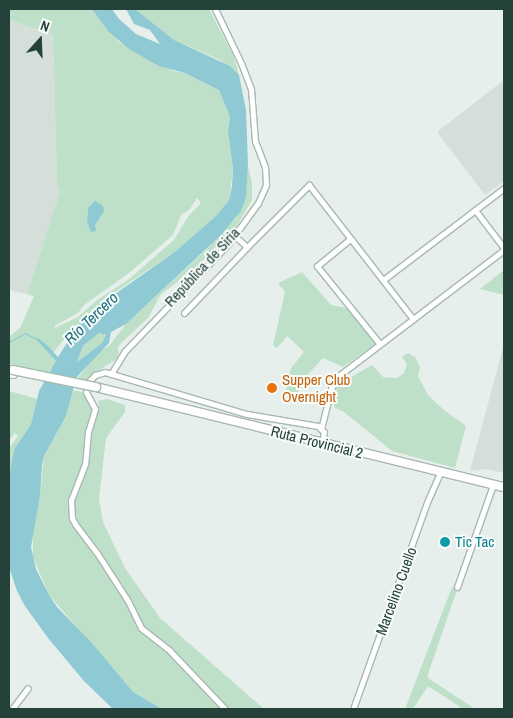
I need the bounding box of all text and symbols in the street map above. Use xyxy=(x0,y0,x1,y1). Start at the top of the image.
north arrow xyxy=(15,15,65,65)
text: N xyxy=(38,16,52,36)
street label: República de Siria xyxy=(161,224,243,310)
water label: Río Tercero xyxy=(60,288,122,348)
place label: Supper Club Overnight xyxy=(282,370,350,405)
marker: Supper Club Overnight xyxy=(266,382,278,394)
street label: Ruta Provincial 2 xyxy=(269,422,365,462)
place label: Tic Tac xyxy=(455,533,495,551)
marker: Tic Tac xyxy=(439,536,451,548)
street label: Marcelino Cuello xyxy=(372,545,420,637)

